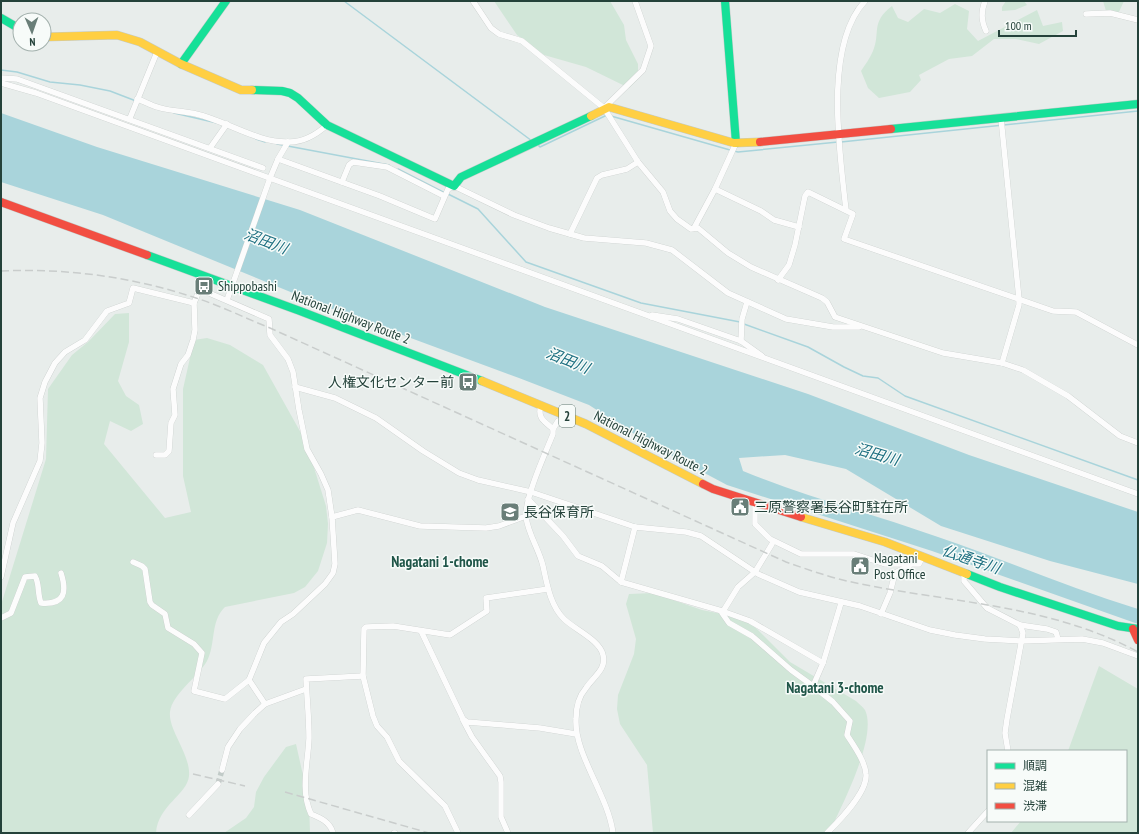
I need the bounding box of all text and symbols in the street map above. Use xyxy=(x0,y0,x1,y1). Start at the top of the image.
north arrow xyxy=(12,12,52,52)
scale bar xyxy=(999,12,1076,38)
text: 100 m xyxy=(1005,18,1032,33)
text: N xyxy=(29,35,36,49)
water label: 沼田川 xyxy=(242,224,292,259)
bus stop icon: Shippobashi xyxy=(193,275,215,297)
place label: Shippobashi xyxy=(218,277,277,295)
street label: National Highway Route 2 xyxy=(289,286,413,348)
water label: 沼田川 xyxy=(544,343,594,378)
bus stop icon: 人権文化センター前 xyxy=(457,371,479,393)
place label: 人権文化センター前 xyxy=(328,373,454,391)
road number: 2 xyxy=(559,405,575,427)
street label: National Highway Route 2 xyxy=(591,406,711,480)
water label: 沼田川 xyxy=(853,439,903,470)
public building icon: 三原警察署長谷町駐在所 xyxy=(729,496,751,518)
place label: 三原警察署長谷町駐在所 xyxy=(754,498,908,516)
school or university icon: 長谷保育所 xyxy=(499,501,521,523)
place label: 長谷保育所 xyxy=(524,503,594,521)
water label: 仏通寺川 xyxy=(940,540,1004,578)
place label: Nagatani Post Office xyxy=(874,549,926,583)
district label: Nagatani 1-chome xyxy=(391,552,489,571)
public building icon: Nagatani Post Office xyxy=(849,555,871,577)
district label: Nagatani 3-chome xyxy=(786,678,884,697)
legend xyxy=(987,750,1127,822)
text: 順調 xyxy=(1023,758,1047,773)
text: 混雑 xyxy=(1023,778,1047,793)
text: 渋滞 xyxy=(1023,798,1047,813)

